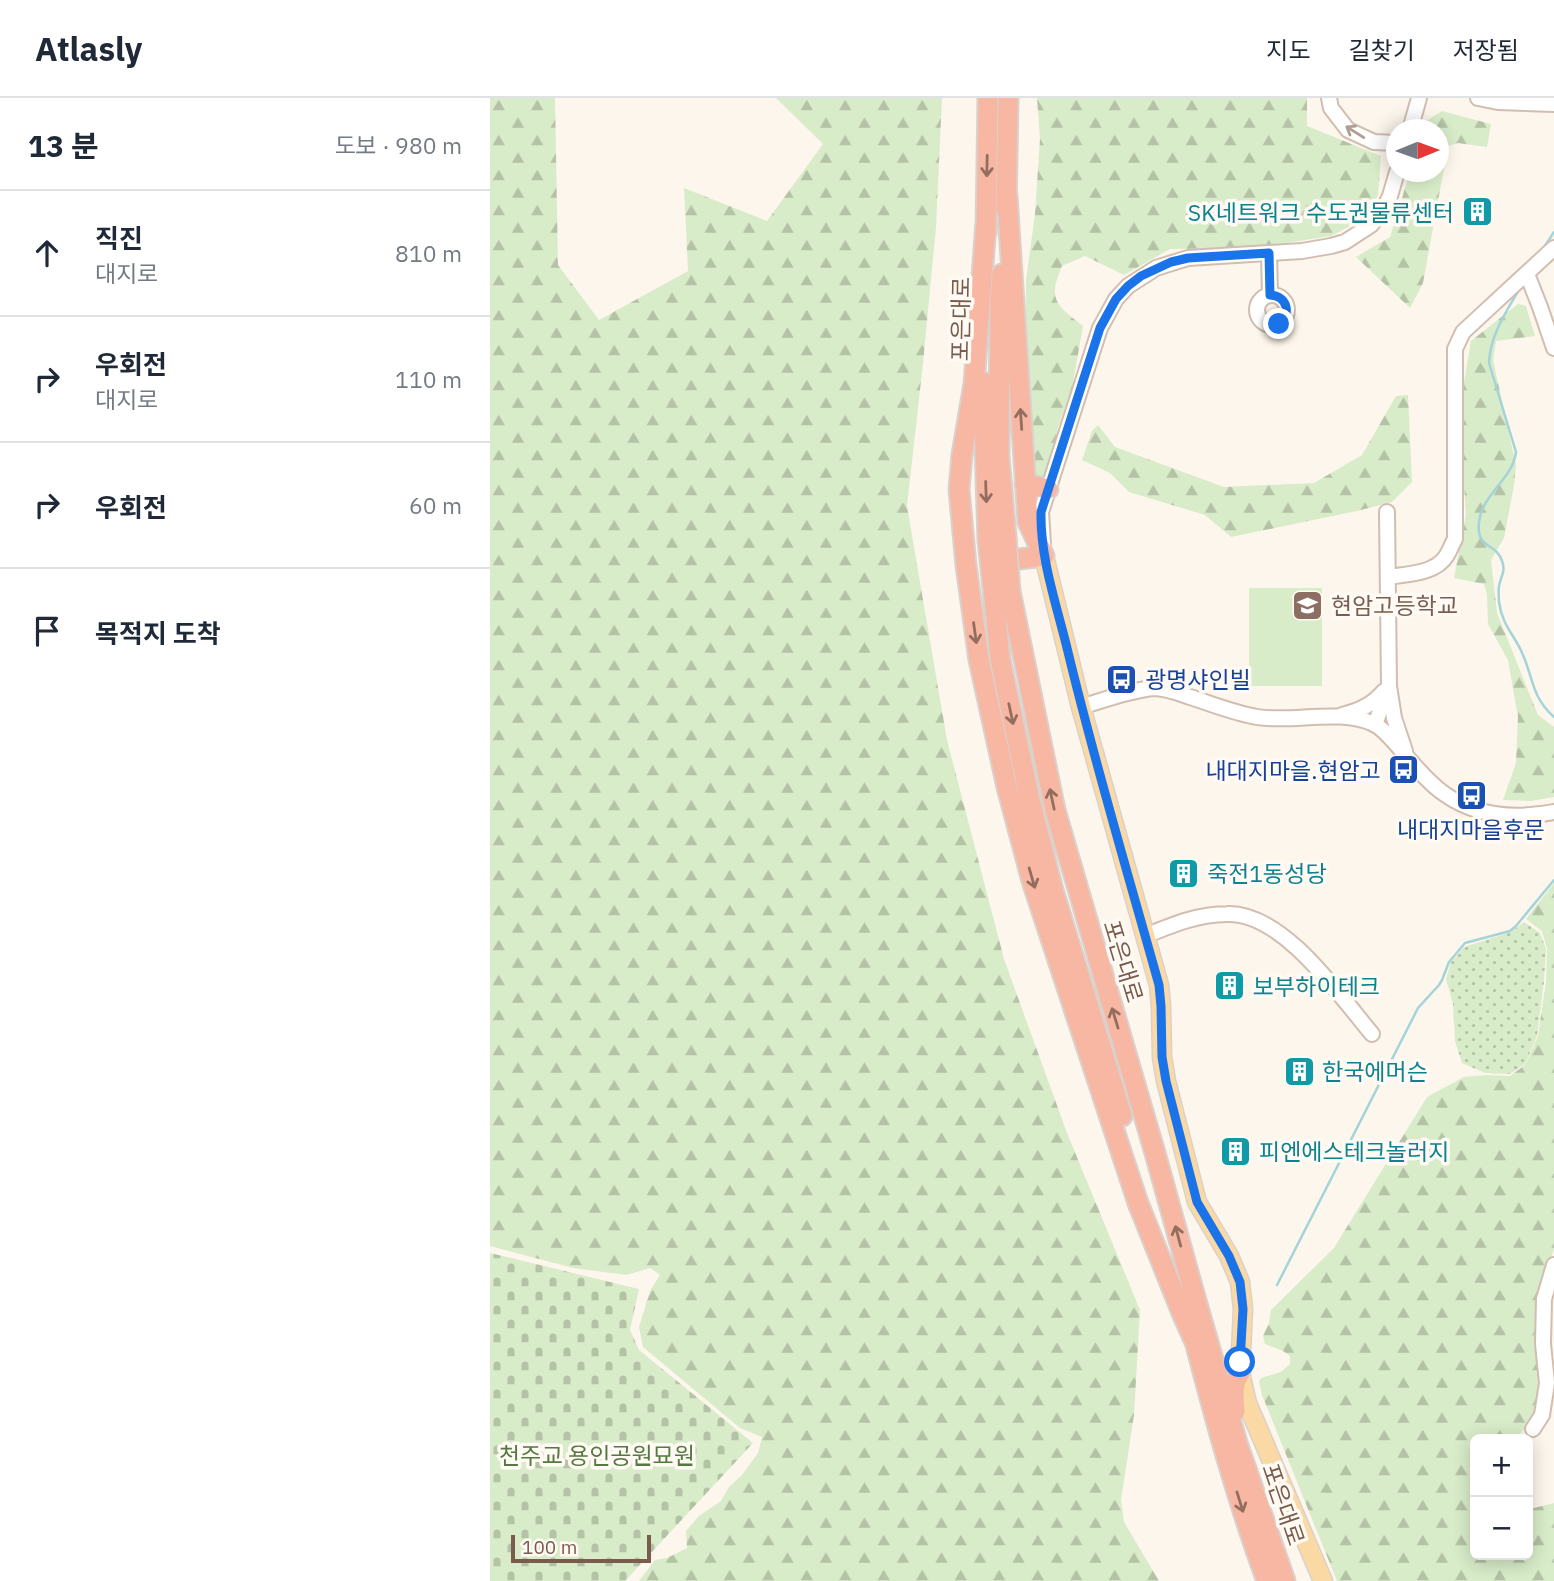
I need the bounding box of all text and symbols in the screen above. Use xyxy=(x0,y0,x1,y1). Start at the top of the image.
text: Atlasly xyxy=(35,27,142,70)
text: 지도 xyxy=(1266,34,1311,66)
text: 길찾기 xyxy=(1349,34,1415,66)
text: 저장됨 xyxy=(1453,34,1519,66)
north arrow xyxy=(1386,119,1449,182)
one-way arrow xyxy=(1346,124,1365,139)
text: 13 분 xyxy=(28,126,99,165)
text: 도보 · 980 m xyxy=(334,130,462,160)
one-way arrow xyxy=(981,154,994,177)
building icon: SK네트워크 수도권물류센터 xyxy=(1460,195,1494,229)
place label: SK네트워크 수도권물류센터 xyxy=(1188,197,1454,227)
text: 직진 xyxy=(95,221,143,255)
icon: ahead xyxy=(28,234,66,272)
text: 810 m xyxy=(395,238,462,268)
text: 대지로 xyxy=(95,258,158,288)
street label: 포은대로 xyxy=(944,276,976,362)
route end xyxy=(1263,308,1294,339)
text: 우회전 xyxy=(95,347,167,381)
icon: right xyxy=(28,360,66,398)
text: 110 m xyxy=(395,364,462,394)
text: 대지로 xyxy=(95,384,158,414)
one-way arrow xyxy=(1014,408,1027,430)
one-way arrow xyxy=(979,480,993,503)
icon: right xyxy=(28,486,66,524)
text: 우회전 xyxy=(95,490,167,524)
text: 60 m xyxy=(409,490,462,520)
school or university icon: 현암고등학교 xyxy=(1291,588,1325,622)
place label: 현암고등학교 xyxy=(1331,590,1458,620)
icon: arrive xyxy=(28,612,66,650)
text: 목적지 도착 xyxy=(95,616,221,650)
one-way arrow xyxy=(969,621,982,644)
bus stop icon: 광명샤인빌 xyxy=(1105,662,1139,696)
place label: 광명샤인빌 xyxy=(1145,664,1251,694)
one-way arrow xyxy=(1005,702,1019,725)
bus stop icon: 내대지마을.현암고 xyxy=(1387,753,1421,787)
place label: 내대지마을.현암고 xyxy=(1205,755,1381,785)
bus stop icon: 내대지마을후문 xyxy=(1454,778,1488,812)
one-way arrow xyxy=(1045,788,1059,811)
place label: 내대지마을후문 xyxy=(1397,814,1545,844)
building icon: 죽전1동성당 xyxy=(1167,856,1201,890)
place label: 죽전1동성당 xyxy=(1207,858,1327,888)
one-way arrow xyxy=(1026,866,1039,889)
street label: 포은대로 xyxy=(1097,916,1151,1006)
building icon: 보부하이테크 xyxy=(1213,969,1247,1003)
place label: 보부하이테크 xyxy=(1253,971,1380,1001)
one-way arrow xyxy=(1108,1007,1121,1029)
building icon: 한국에머슨 xyxy=(1282,1054,1316,1088)
place label: 한국에머슨 xyxy=(1322,1056,1428,1086)
building icon: 피엔에스테크놀러지 xyxy=(1219,1134,1253,1168)
place label: 피엔에스테크놀러지 xyxy=(1259,1136,1449,1166)
one-way arrow xyxy=(1171,1226,1184,1248)
route start xyxy=(1224,1346,1255,1377)
map controls xyxy=(1470,1434,1533,1560)
button: + xyxy=(1470,1434,1533,1497)
park label: 천주교 용인공원묘원 xyxy=(499,1440,695,1470)
street label: 포은대로 xyxy=(1256,1459,1312,1549)
one-way arrow xyxy=(1235,1490,1248,1512)
button: − xyxy=(1470,1497,1533,1560)
scale bar xyxy=(511,1532,651,1564)
text: 100 m xyxy=(522,1535,577,1559)

